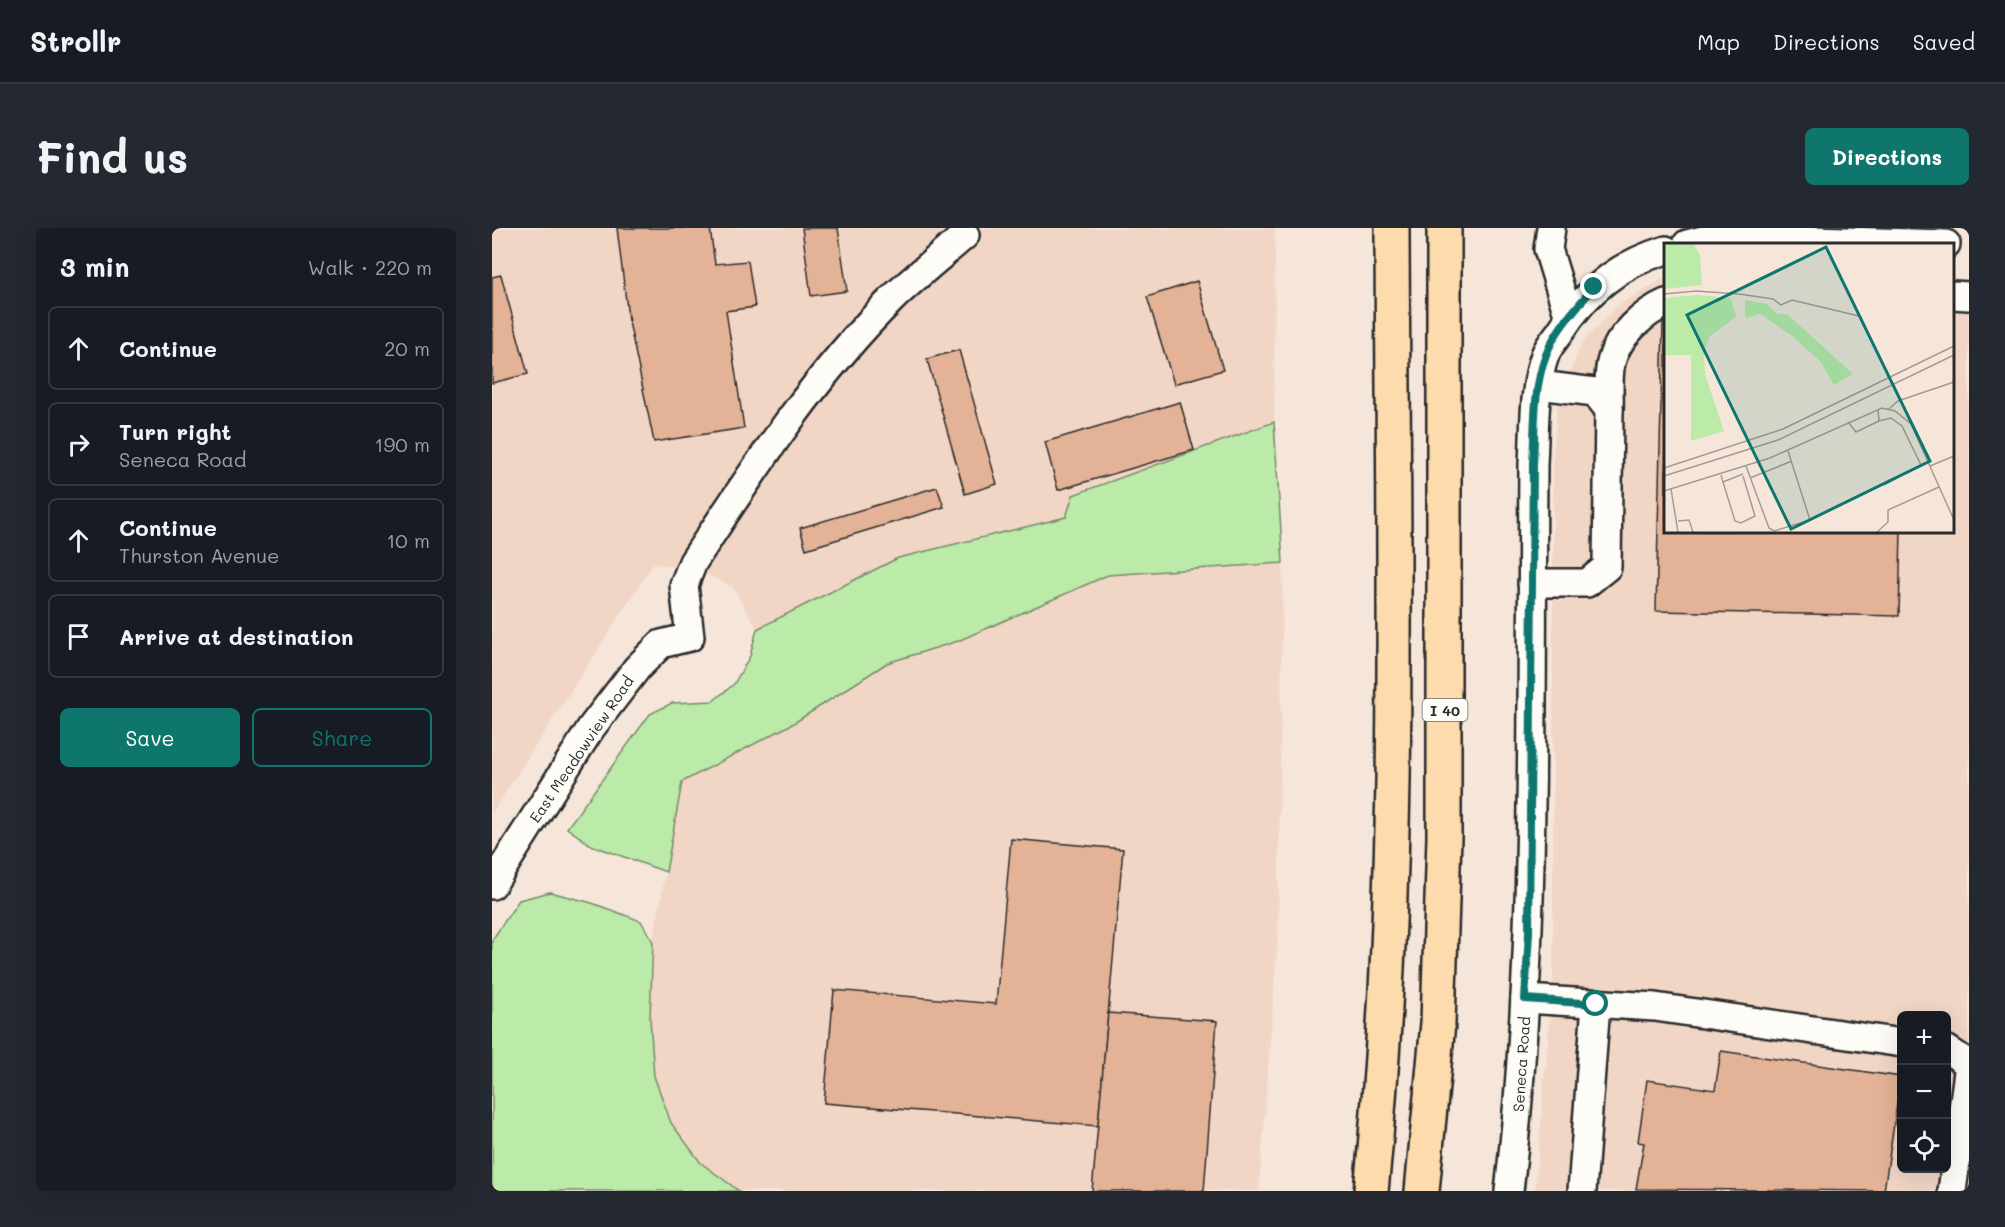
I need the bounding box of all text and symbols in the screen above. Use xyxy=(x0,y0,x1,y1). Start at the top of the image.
text: Strollr xyxy=(30,23,121,59)
text: Map xyxy=(1697,28,1740,55)
text: Directions xyxy=(1773,28,1880,55)
text: Saved xyxy=(1913,28,1975,55)
button: Directions xyxy=(1805,128,1969,185)
text: Find us xyxy=(36,129,188,184)
inset map xyxy=(1664,243,1954,532)
text: 3 min xyxy=(60,250,129,284)
text: Walk · 220 m xyxy=(308,254,432,280)
route end xyxy=(1580,273,1606,299)
icon: ahead xyxy=(62,332,95,365)
text: Continue xyxy=(119,334,217,363)
text: 20 m xyxy=(384,335,430,361)
text: Turn right xyxy=(119,417,231,446)
icon: right xyxy=(62,428,95,461)
text: 190 m xyxy=(375,431,430,457)
text: Seneca Road xyxy=(119,446,247,472)
text: Continue xyxy=(119,513,217,542)
icon: ahead xyxy=(62,524,95,557)
text: 10 m xyxy=(386,527,430,553)
text: Thurston Avenue xyxy=(119,542,279,568)
icon: arrive xyxy=(62,620,95,653)
text: Arrive at destination xyxy=(119,622,354,651)
street label: East Meadowview Road xyxy=(524,672,638,826)
road number: I 40 xyxy=(1422,699,1468,721)
button: Save xyxy=(60,708,240,767)
button: Share xyxy=(252,708,432,767)
route start xyxy=(1582,990,1608,1016)
map controls xyxy=(1897,1011,1951,1173)
button: + xyxy=(1897,1011,1951,1065)
street label: Seneca Road xyxy=(1508,1016,1534,1112)
button: − xyxy=(1897,1065,1951,1119)
button: locate xyxy=(1897,1119,1951,1173)

